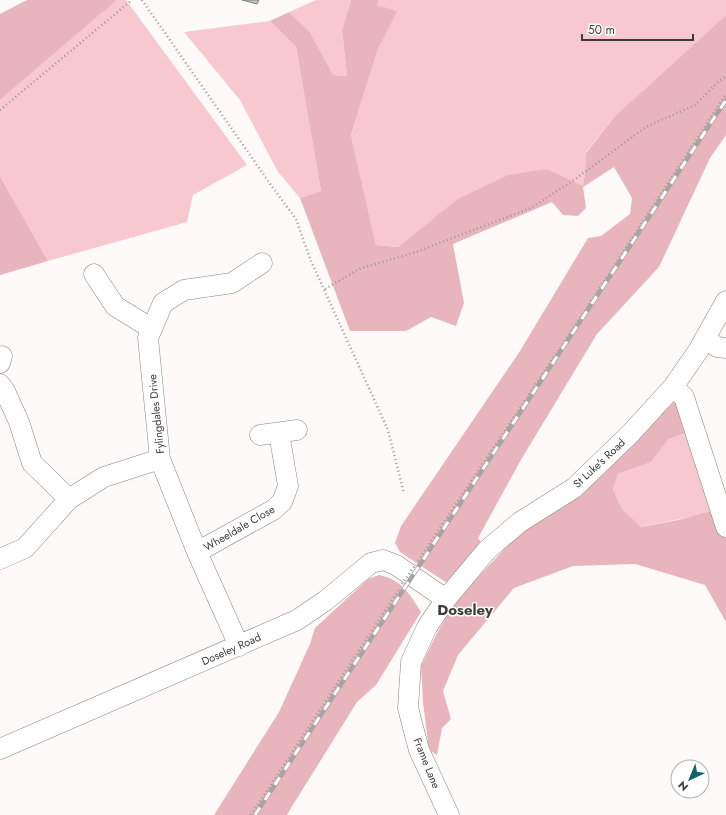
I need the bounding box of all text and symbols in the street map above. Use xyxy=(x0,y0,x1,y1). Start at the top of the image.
scale bar xyxy=(582,16,693,42)
text: 50 m xyxy=(588,21,615,39)
street label: Fylingdales Drive xyxy=(144,373,168,454)
street label: St Luke's Road xyxy=(569,435,629,491)
street label: Wheeldale Close xyxy=(200,501,278,555)
district label: Doseley xyxy=(437,599,493,621)
street label: Doseley Road xyxy=(199,629,263,669)
street label: Frame Lane xyxy=(410,735,445,791)
north arrow xyxy=(670,759,710,799)
text: N xyxy=(674,777,692,795)

